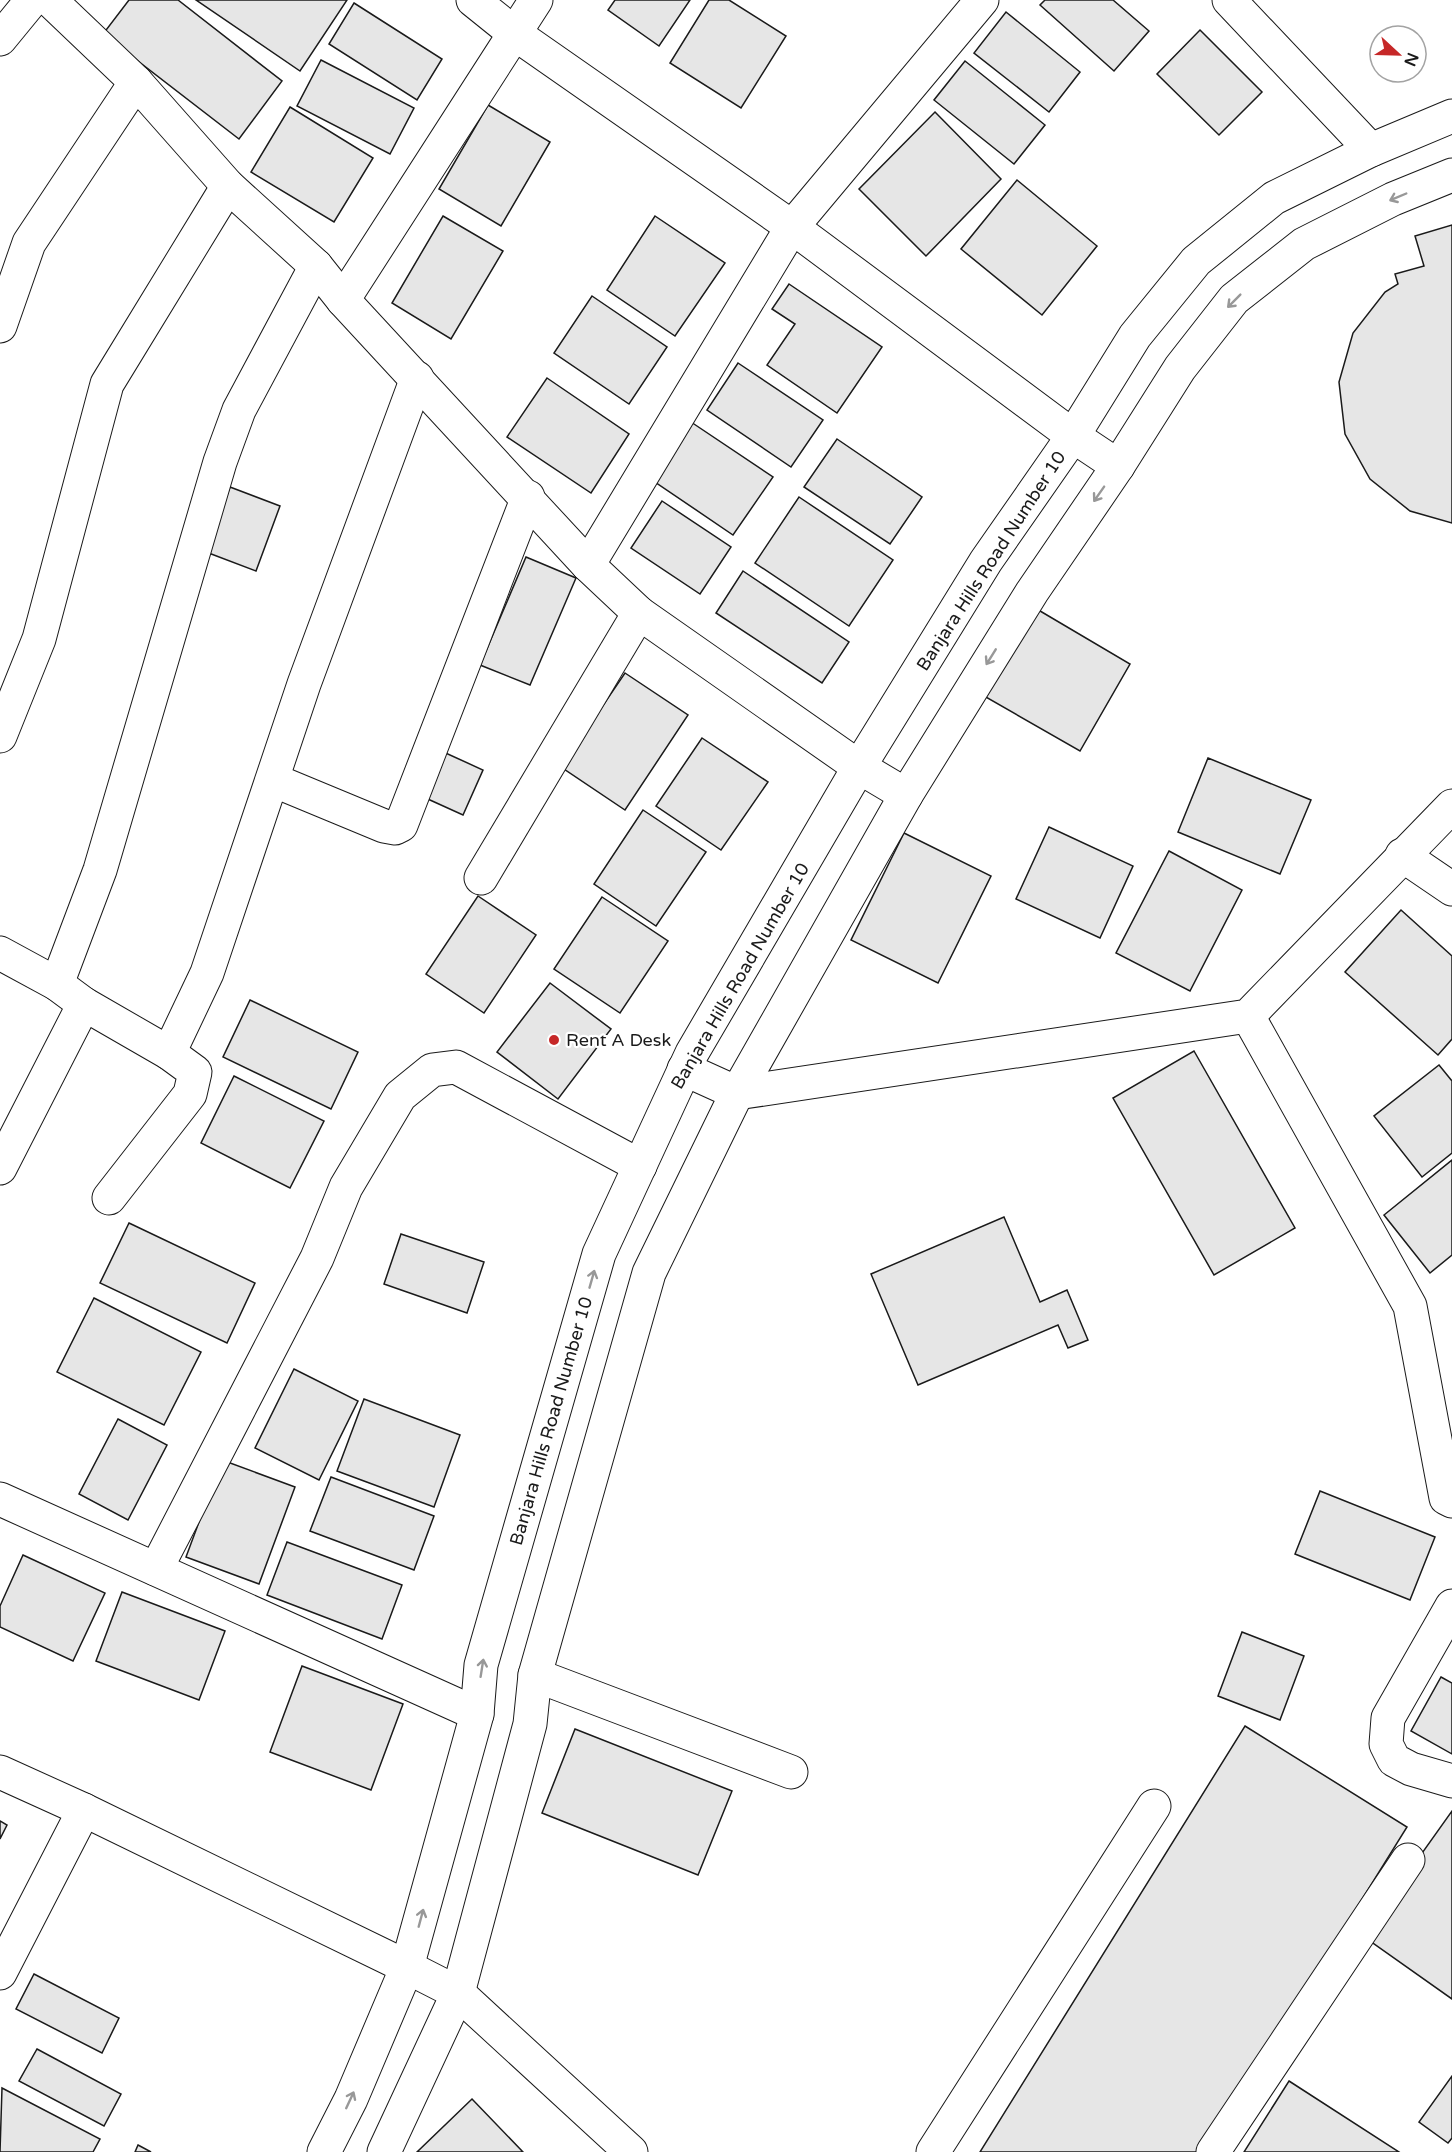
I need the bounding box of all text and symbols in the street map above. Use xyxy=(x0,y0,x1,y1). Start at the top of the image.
north arrow xyxy=(1368,24,1428,84)
text: N xyxy=(1399,50,1423,69)
one-way arrow xyxy=(1389,192,1408,203)
one-way arrow xyxy=(1227,293,1242,308)
street label: Banjara Hills Road Number 10 xyxy=(912,447,1070,675)
one-way arrow xyxy=(1093,486,1105,502)
one-way arrow xyxy=(985,648,997,665)
street label: Banjara Hills Road Number 10 xyxy=(666,859,814,1093)
place label: Rent A Desk xyxy=(566,1029,671,1051)
marker: Rent A Desk xyxy=(547,1033,561,1047)
one-way arrow xyxy=(587,1269,598,1288)
street label: Banjara Hills Road Number 10 xyxy=(505,1294,597,1548)
one-way arrow xyxy=(476,1659,487,1678)
one-way arrow xyxy=(415,1909,427,1928)
one-way arrow xyxy=(344,2091,356,2109)

